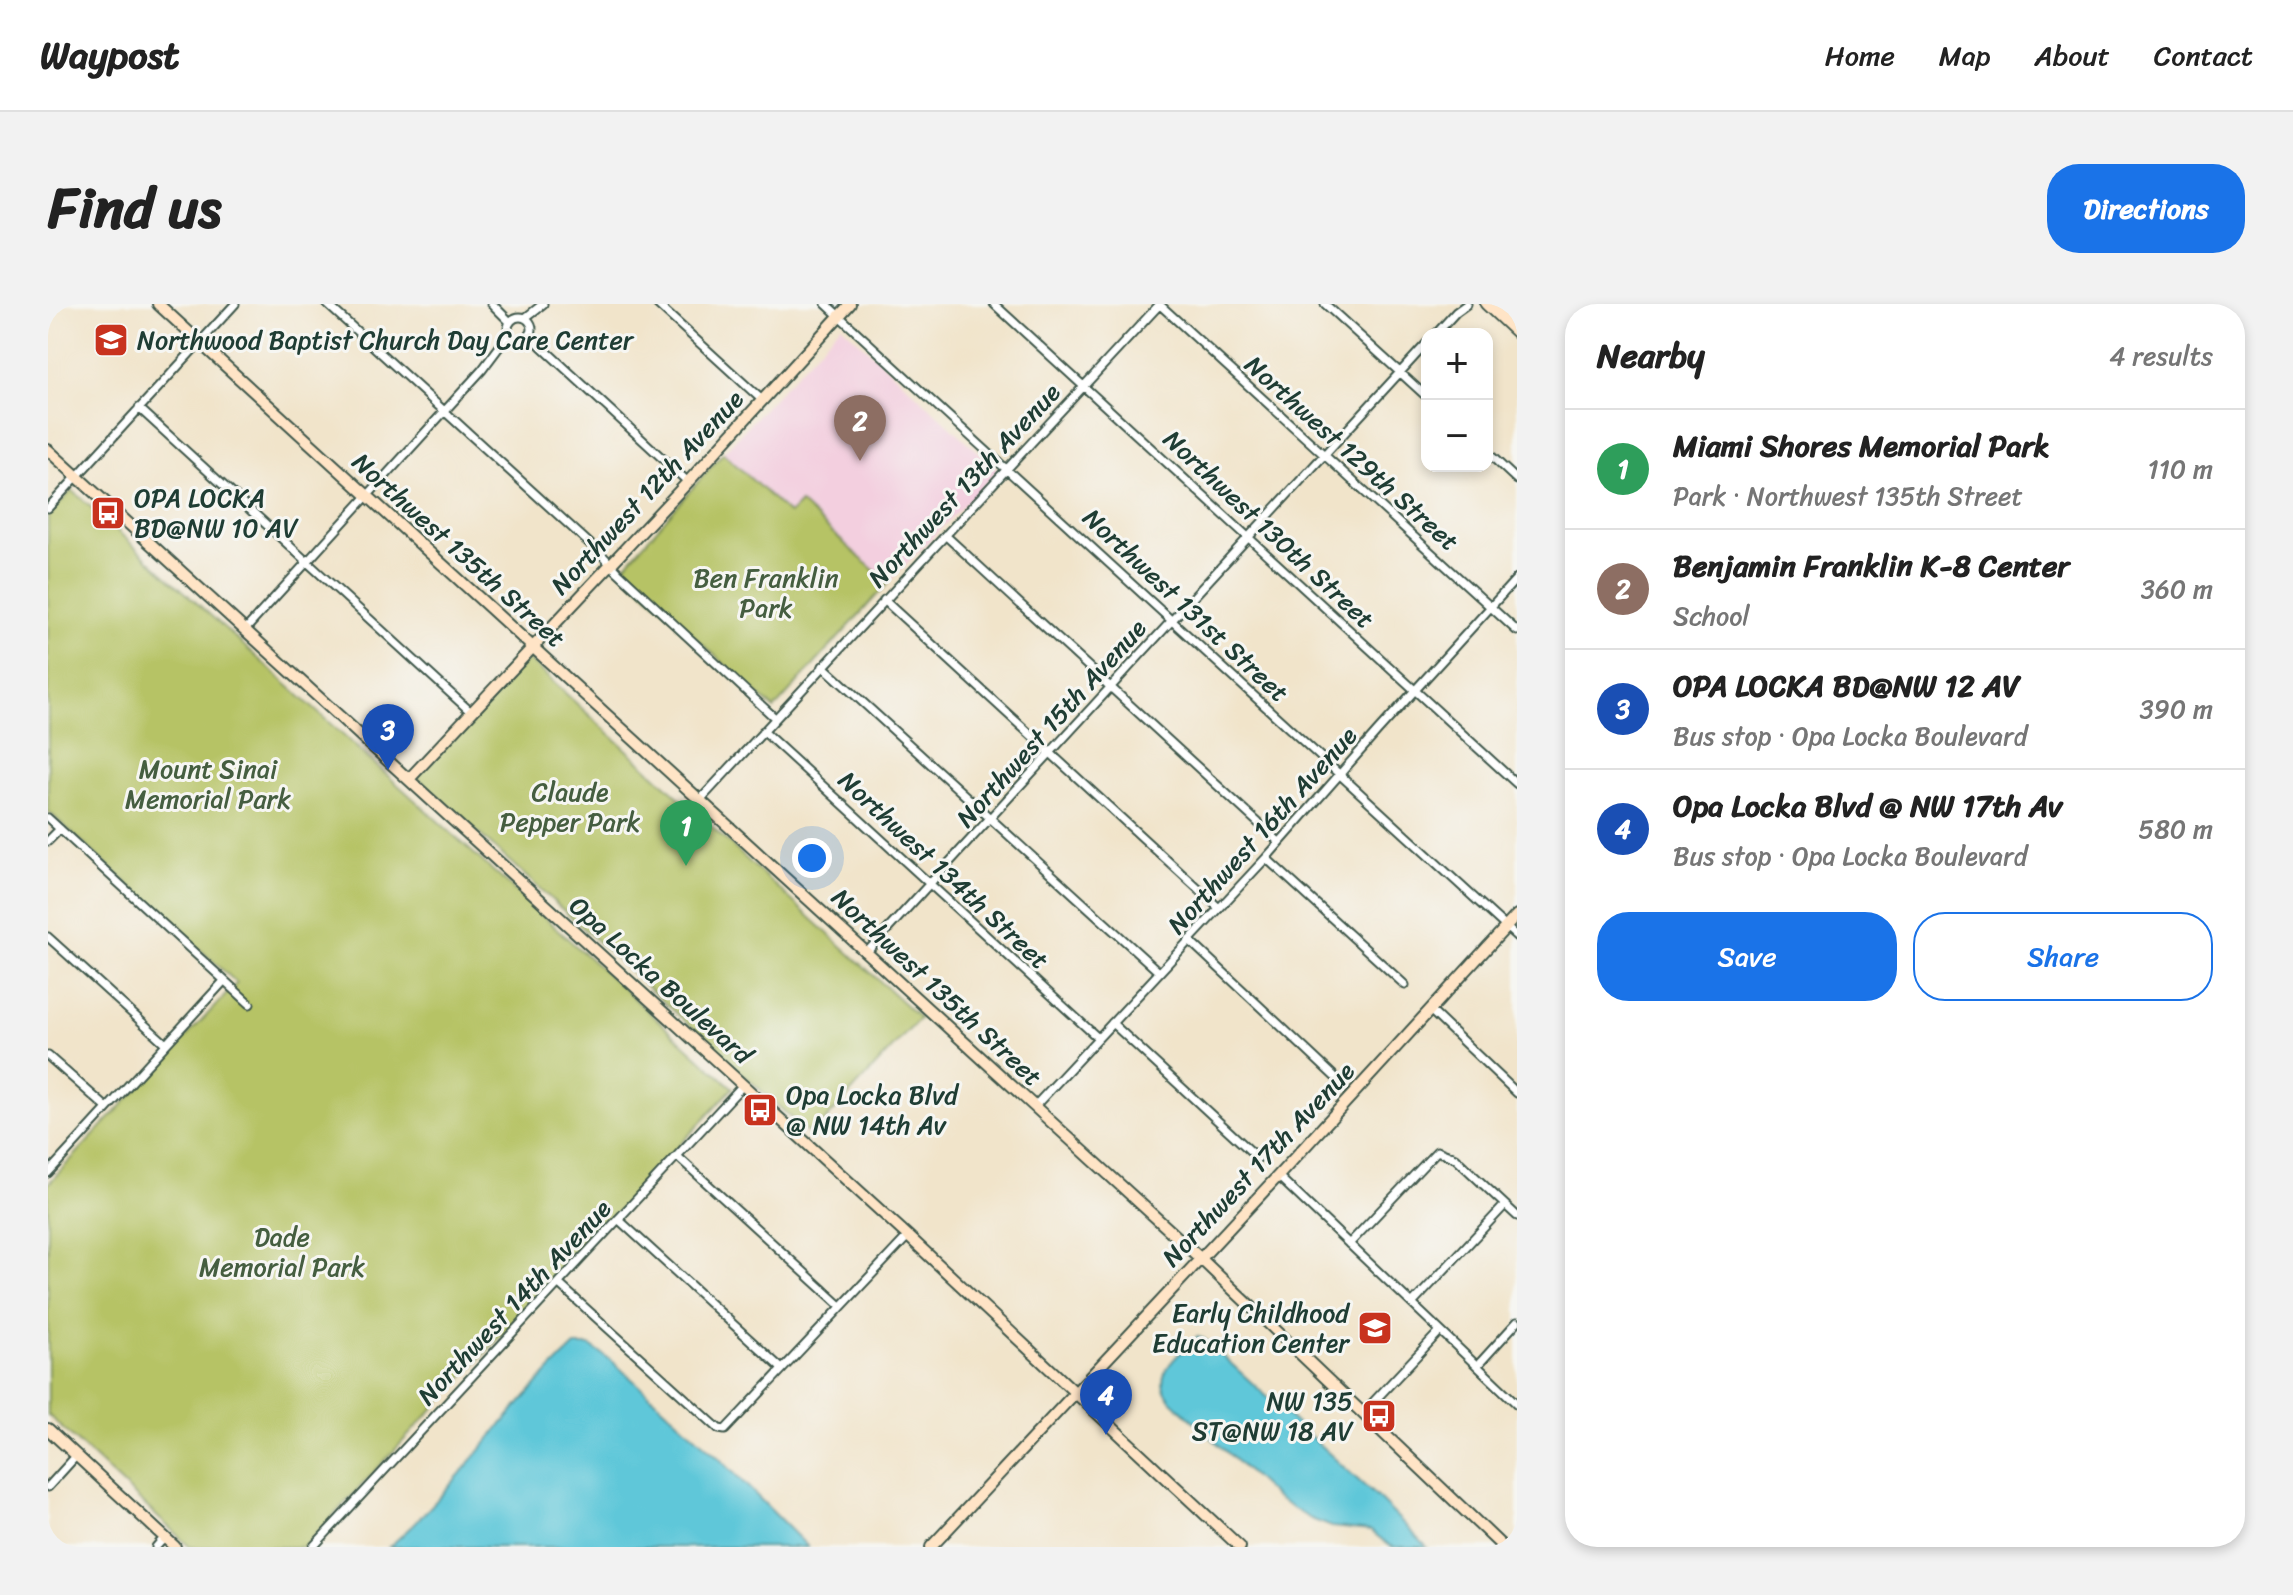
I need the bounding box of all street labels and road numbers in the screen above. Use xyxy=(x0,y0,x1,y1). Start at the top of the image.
street label: Northwest 129th Street xyxy=(1234,343,1470,563)
street label: Northwest 13th Avenue xyxy=(856,371,1072,599)
street label: Northwest 12th Avenue xyxy=(539,378,756,606)
street label: Northwest 130th Street xyxy=(1152,418,1386,640)
street label: Northwest 135th Street xyxy=(341,441,577,659)
street label: Northwest 131st Street xyxy=(1072,496,1300,714)
street label: Northwest 15th Avenue xyxy=(944,607,1158,838)
street label: Northwest 16th Avenue xyxy=(1155,715,1369,945)
street label: Northwest 134th Street xyxy=(827,759,1061,981)
street label: Northwest 135th Street xyxy=(820,876,1054,1098)
street label: Opa Locka Boulevard xyxy=(558,884,766,1077)
street label: Northwest 17th Avenue xyxy=(1150,1050,1367,1278)
street label: Northwest 14th Avenue xyxy=(405,1187,623,1416)

